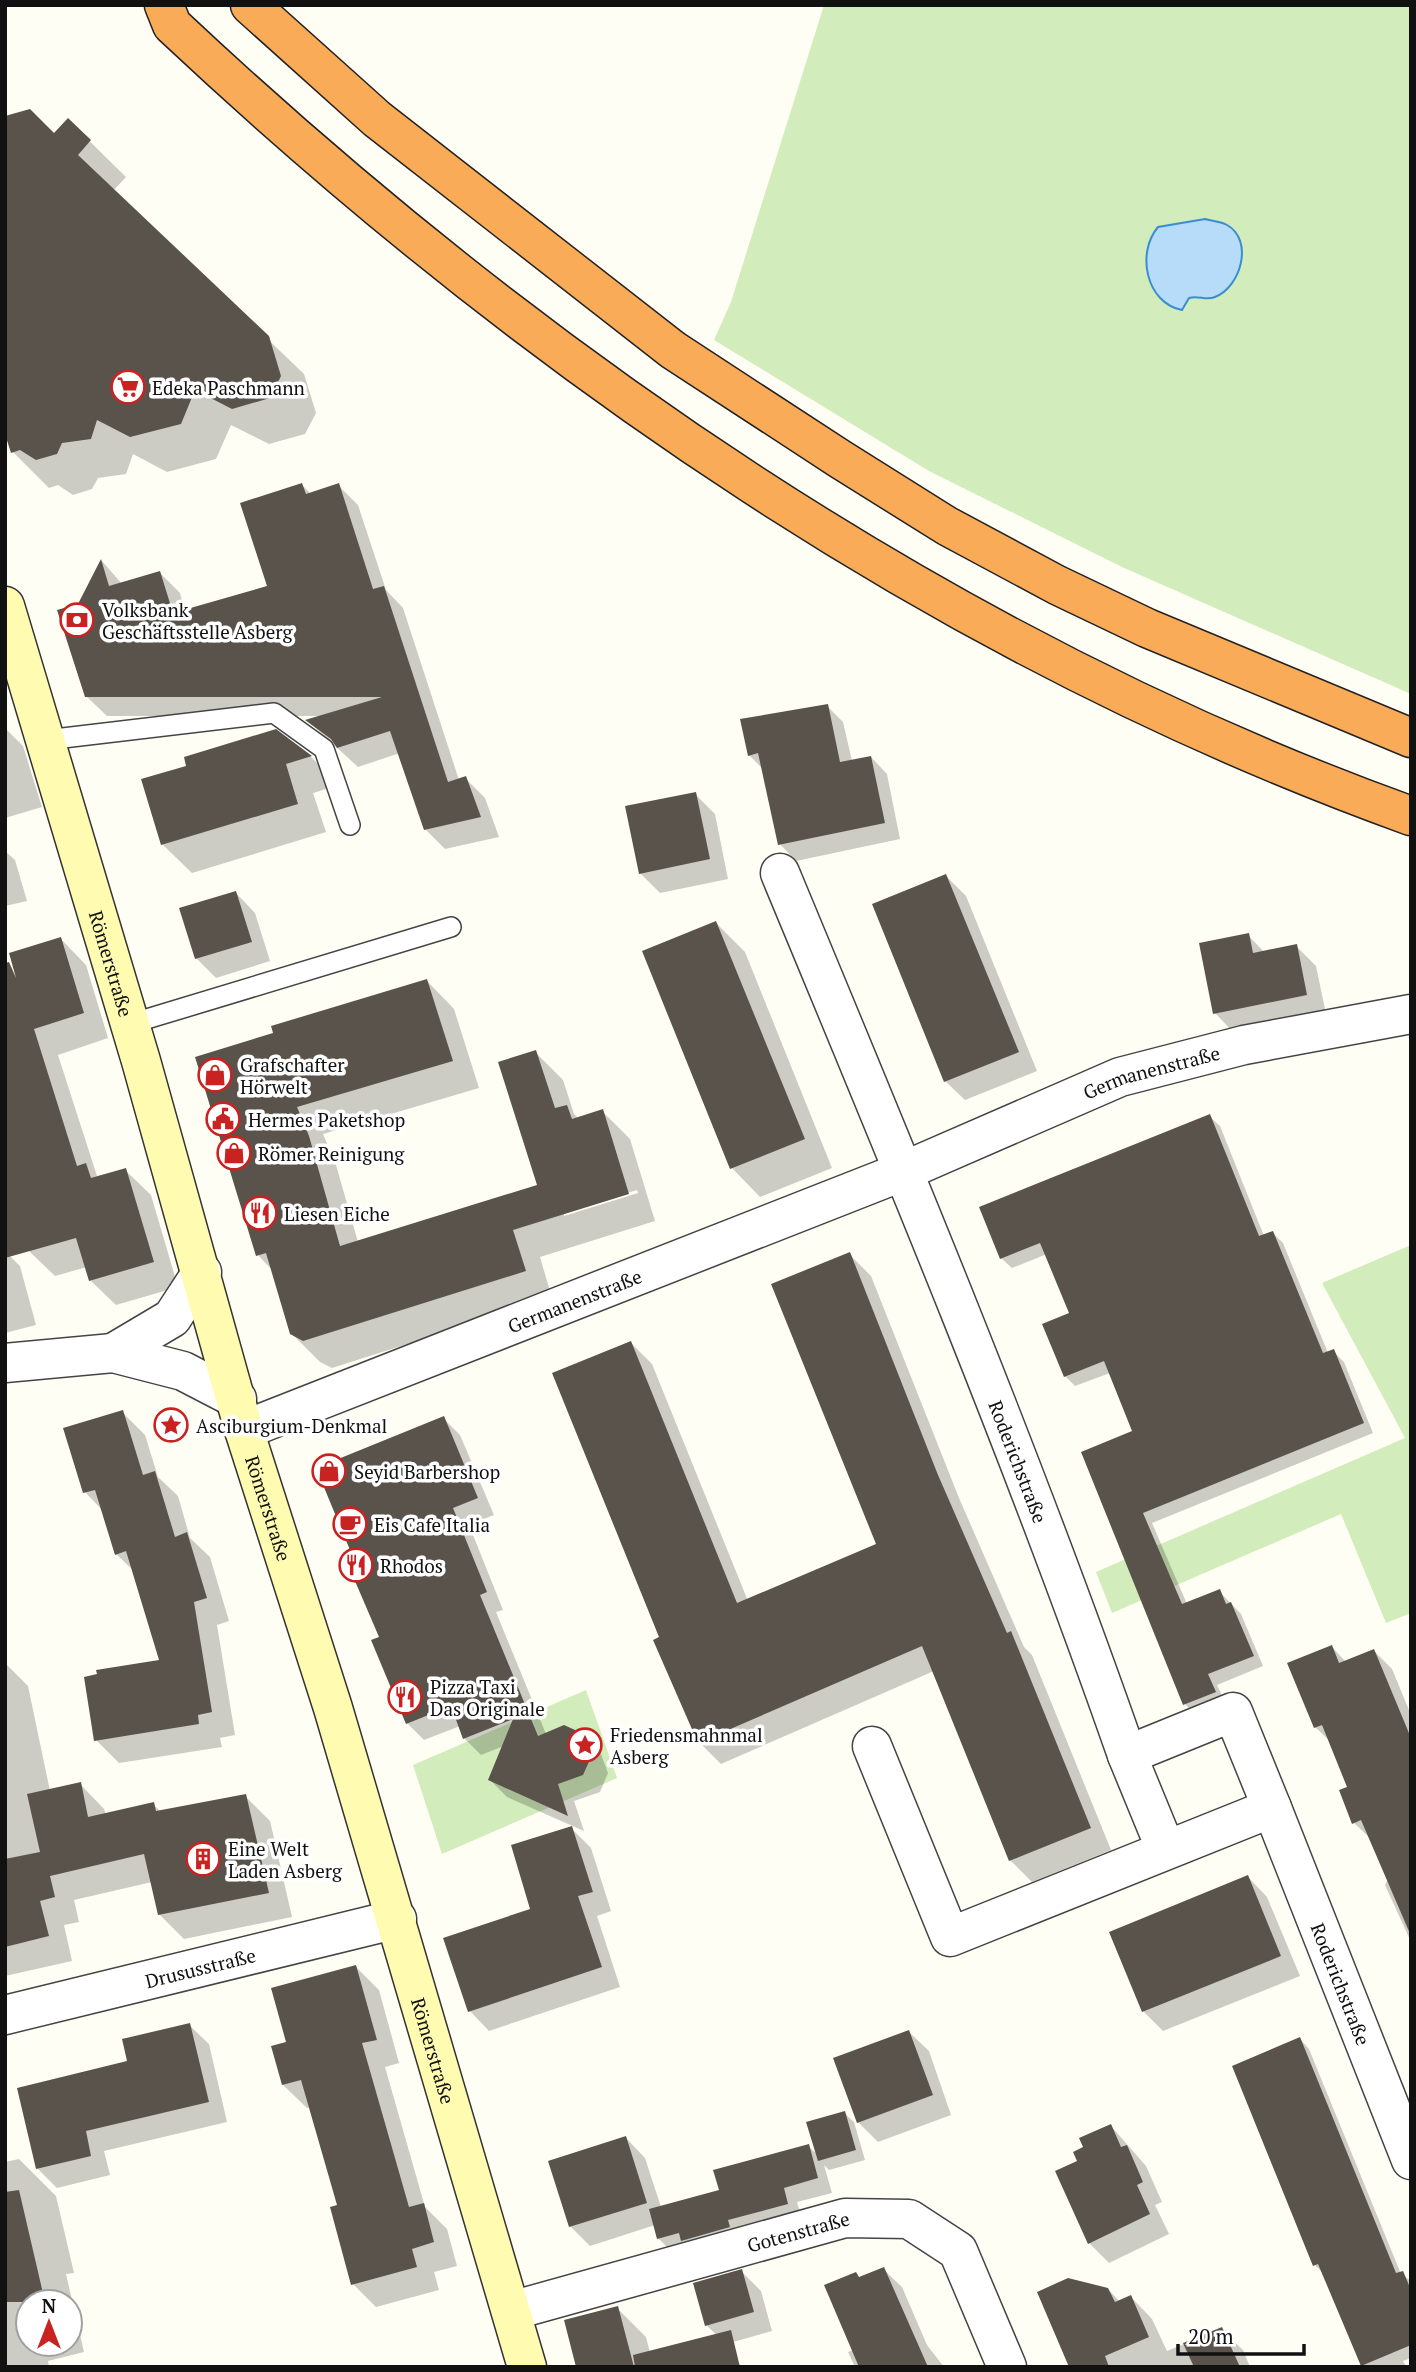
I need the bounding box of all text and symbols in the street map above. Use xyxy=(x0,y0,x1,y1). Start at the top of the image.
supermarket icon: Edeka Paschmann xyxy=(109,368,147,406)
place label: Edeka Paschmann xyxy=(152,375,305,400)
place label: Volksbank Geschäftsstelle Asberg xyxy=(102,597,294,644)
bank icon: Volksbank Geschäftsstelle Asberg xyxy=(58,601,96,639)
street label: Römerstraße xyxy=(84,907,139,1019)
street label: Germanenstraße xyxy=(1079,1039,1222,1104)
place label: Grafschafter Hörwelt xyxy=(240,1052,345,1099)
shop icon: Grafschafter Hörwelt xyxy=(196,1056,234,1094)
public building icon: Hermes Paketshop xyxy=(204,1100,242,1138)
place label: Hermes Paketshop xyxy=(248,1107,405,1132)
shop icon: Römer Reinigung xyxy=(215,1134,253,1172)
place label: Römer Reinigung xyxy=(258,1141,405,1166)
restaurant icon: Liesen Eiche xyxy=(241,1194,279,1232)
place label: Liesen Eiche xyxy=(284,1201,390,1226)
street label: Germanenstraße xyxy=(504,1263,645,1338)
street label: Roderichstraße xyxy=(984,1397,1054,1526)
place icon: Asciburgium-Denkmal xyxy=(152,1406,190,1444)
place label: Asciburgium-Denkmal xyxy=(196,1413,387,1438)
street label: Römerstraße xyxy=(240,1452,298,1564)
shop icon: Seyid Barbershop xyxy=(310,1452,348,1490)
place label: Seyid Barbershop xyxy=(354,1459,500,1484)
cafe icon: Eis Cafe Italia xyxy=(331,1505,369,1543)
place label: Eis Cafe Italia xyxy=(374,1512,491,1537)
restaurant icon: Rhodos xyxy=(337,1546,375,1584)
place label: Rhodos xyxy=(380,1553,443,1578)
place label: Pizza Taxi Das Originale xyxy=(430,1674,545,1721)
restaurant icon: Pizza Taxi Das Originale xyxy=(386,1678,424,1716)
place label: Friedensmahnmal Asberg xyxy=(610,1722,763,1769)
place icon: Friedensmahnmal Asberg xyxy=(566,1726,604,1764)
place label: Eine Welt Laden Asberg xyxy=(228,1836,343,1883)
building icon: Eine Welt Laden Asberg xyxy=(184,1840,222,1878)
street label: Roderichstraße xyxy=(1306,1919,1377,2049)
street label: Drususstraße xyxy=(142,1942,258,1993)
street label: Römerstraße xyxy=(406,1995,461,2107)
street label: Gotenstraße xyxy=(744,2205,852,2257)
north arrow xyxy=(14,2288,84,2358)
text: N xyxy=(42,2293,57,2318)
scale bar xyxy=(1178,2312,1304,2356)
text: 20 m xyxy=(1188,2322,1234,2350)

